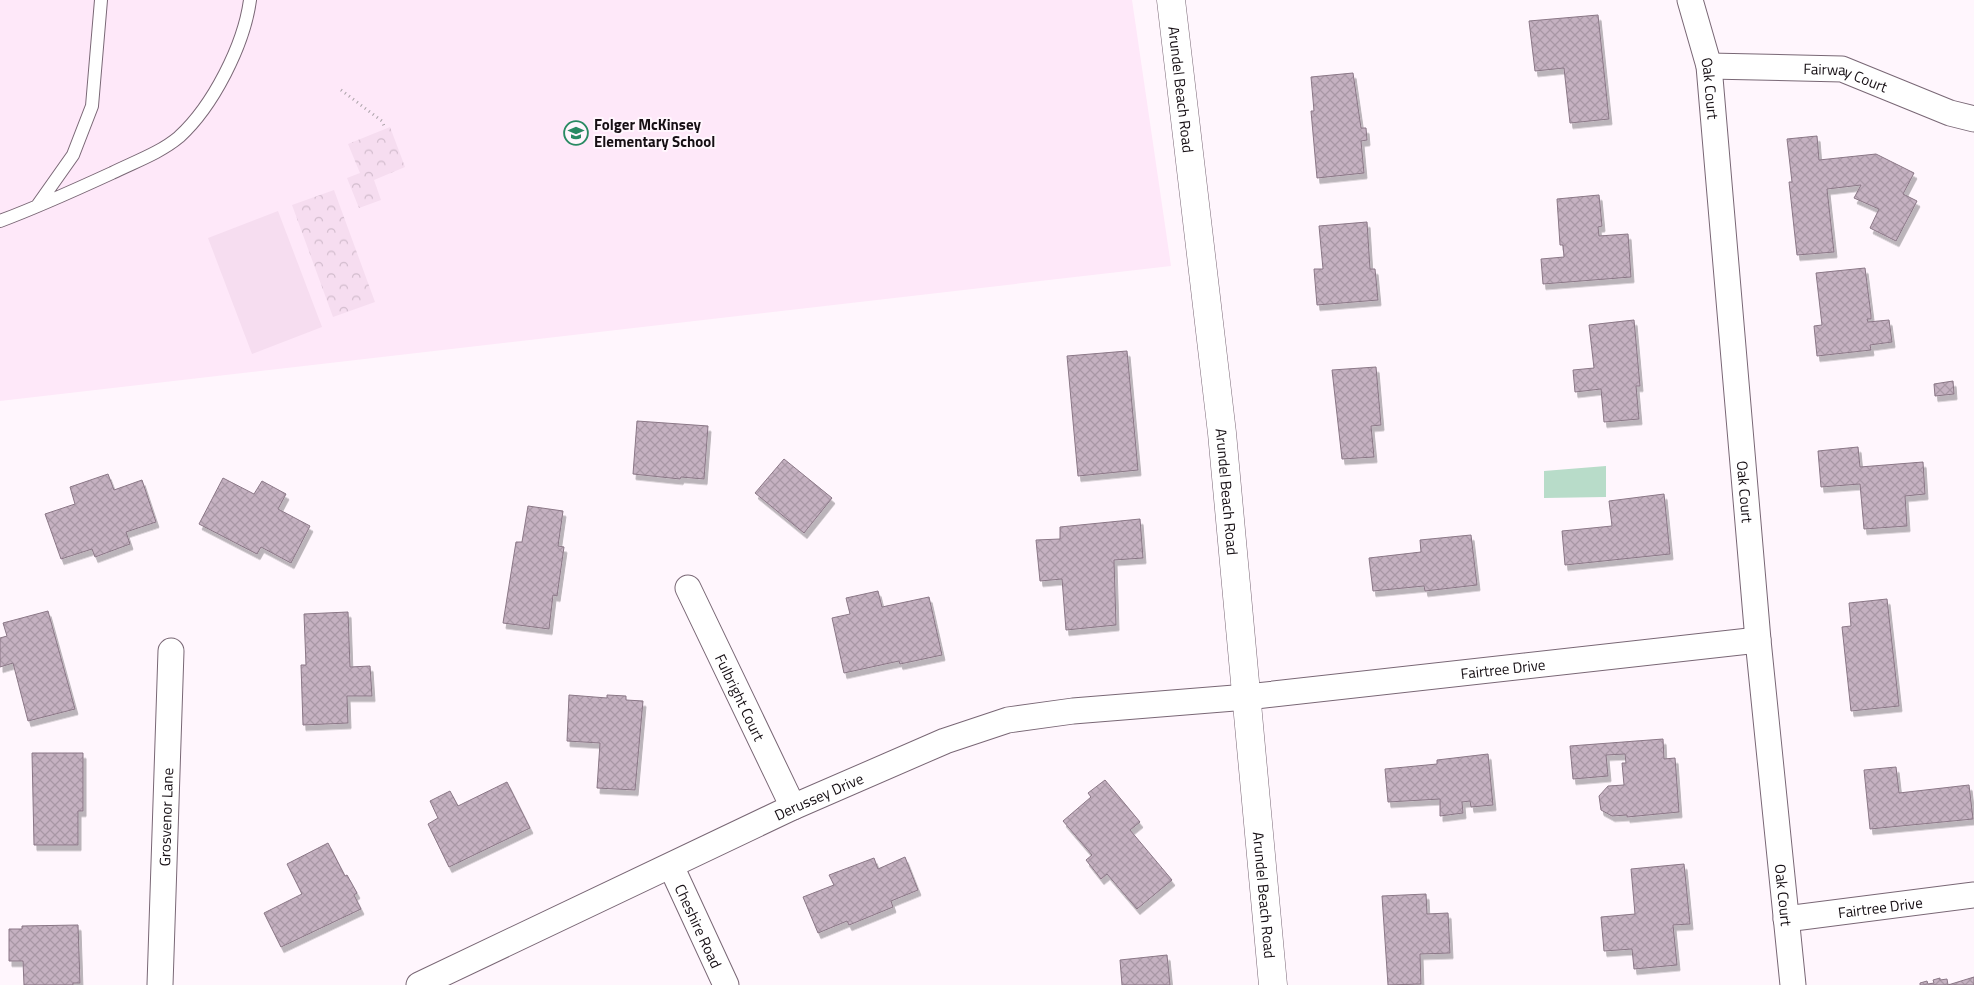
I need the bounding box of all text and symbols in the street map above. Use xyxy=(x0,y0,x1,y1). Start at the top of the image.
street label: Arundel Beach Road xyxy=(1163,25,1200,154)
street label: Oak Court xyxy=(1696,54,1725,121)
street label: Fairway Court xyxy=(1803,57,1892,98)
place label: Folger McKinsey Elementary School xyxy=(594,113,715,153)
school or university icon: Folger McKinsey Elementary School xyxy=(563,120,589,146)
street label: Arundel Beach Road xyxy=(1210,427,1245,556)
street label: Oak Court xyxy=(1731,460,1760,525)
street label: Fulbright Court xyxy=(710,650,771,745)
street label: Fairtree Drive xyxy=(1459,652,1546,685)
street label: Derussey Drive xyxy=(770,766,867,826)
street label: Grosvenor Lane xyxy=(152,767,179,867)
street label: Arundel Beach Road xyxy=(1247,831,1282,959)
street label: Oak Court xyxy=(1769,863,1799,928)
street label: Cheshire Road xyxy=(669,880,728,972)
street label: Fairtree Drive xyxy=(1837,890,1924,924)

